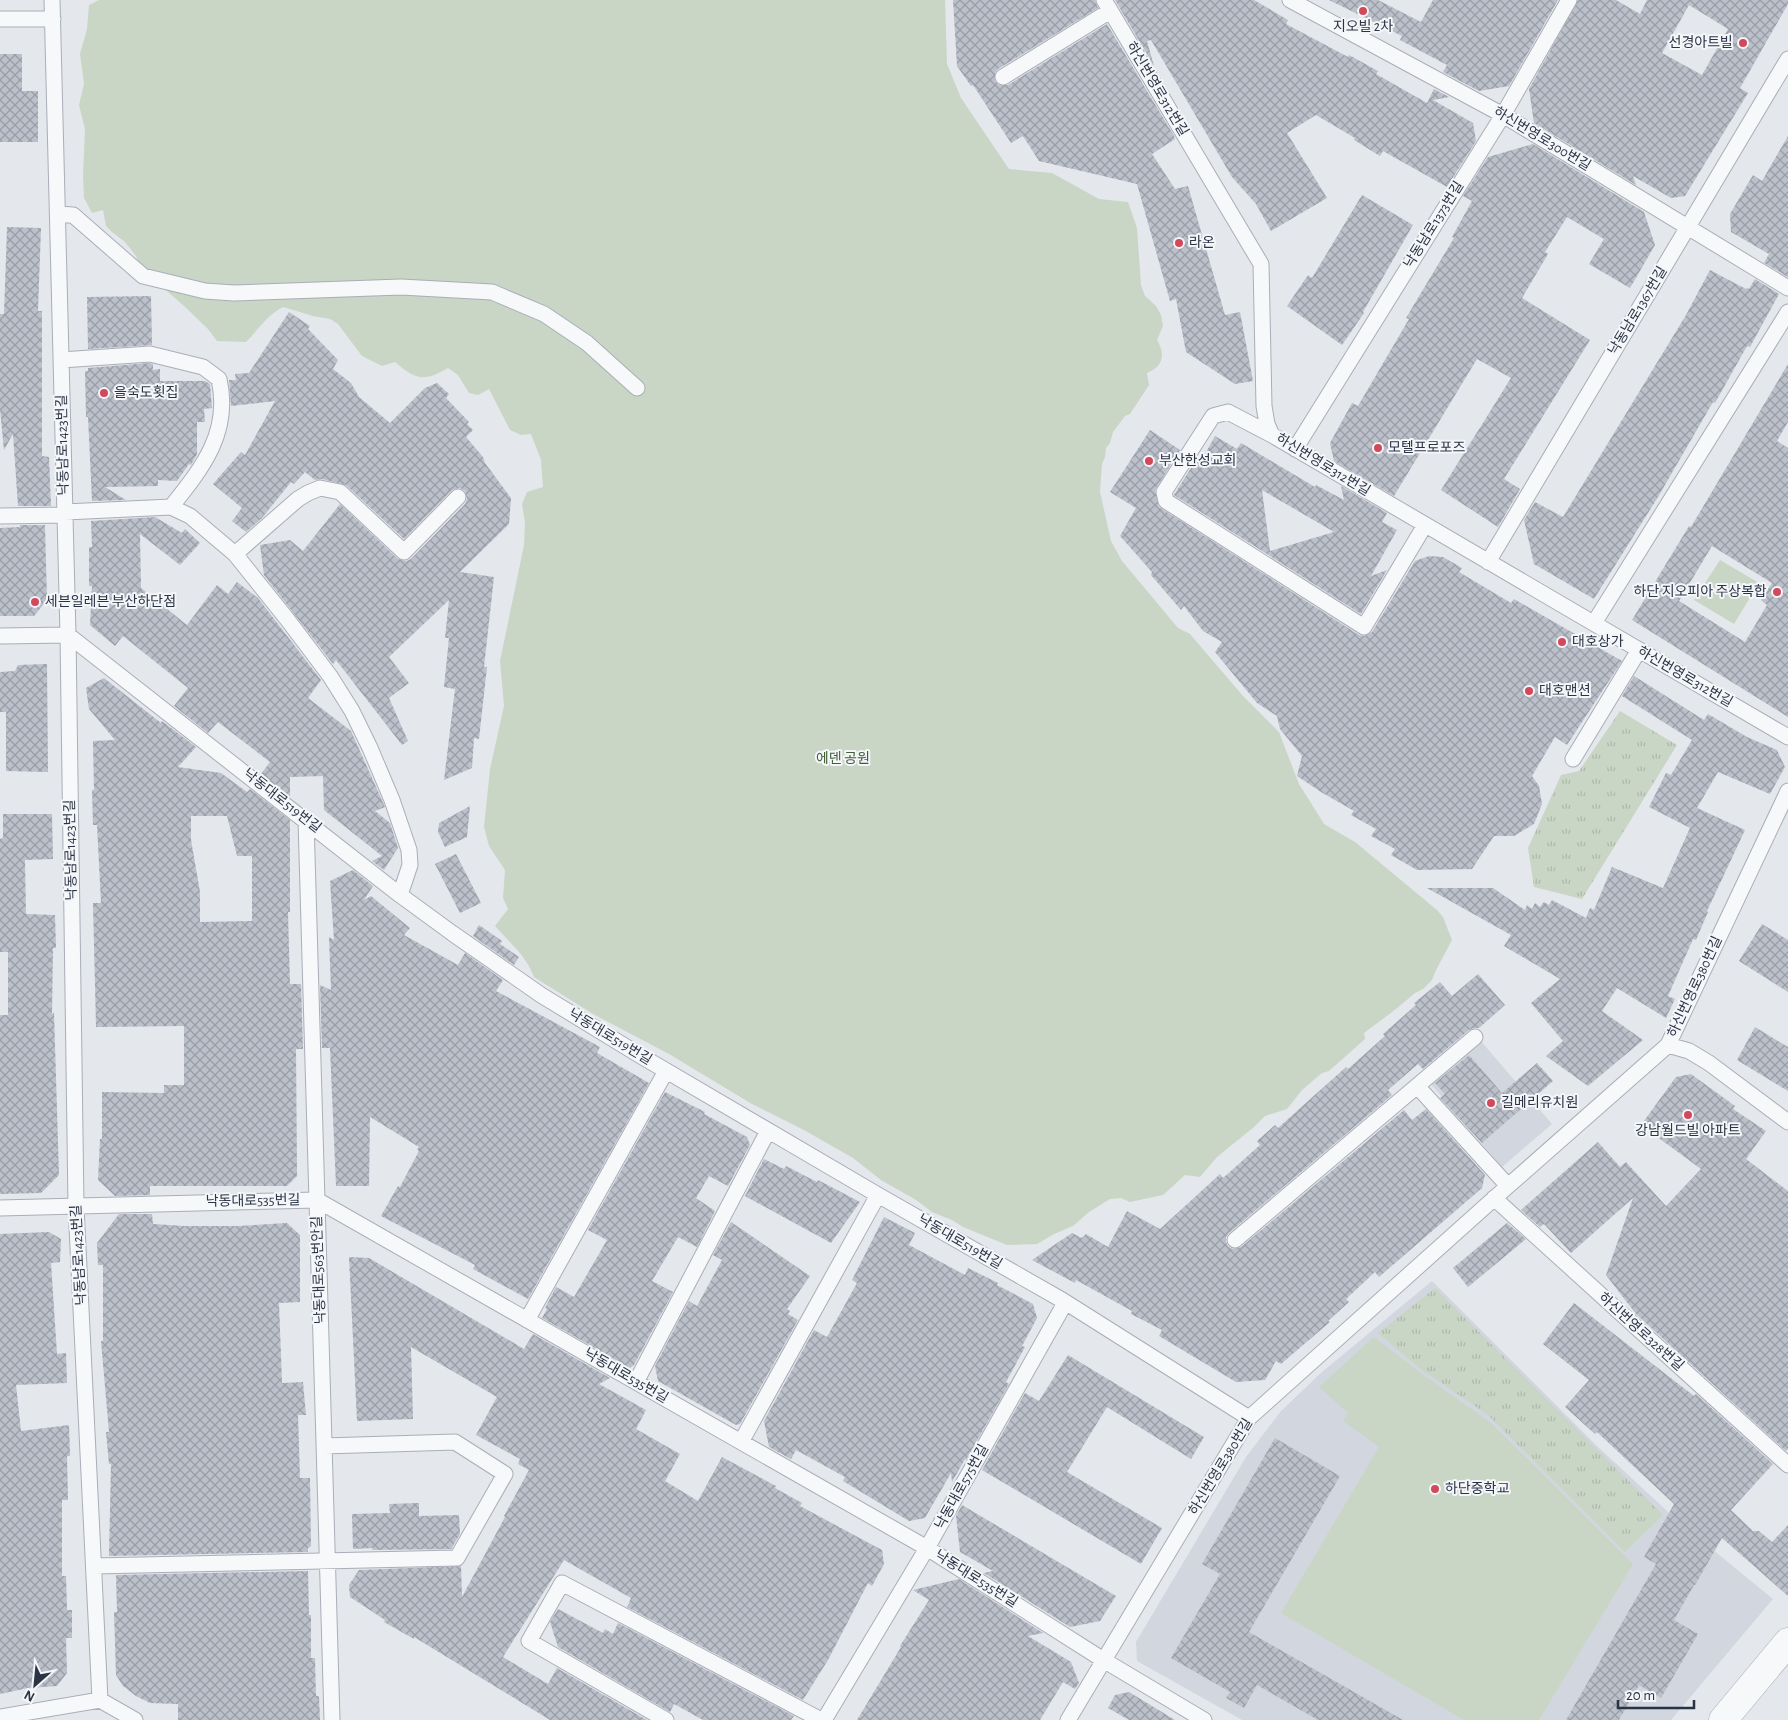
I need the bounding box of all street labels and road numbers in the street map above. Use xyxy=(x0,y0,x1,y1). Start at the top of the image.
street label: 하신번영로312번길 xyxy=(1123,39,1191,139)
street label: 하신번영로300번길 xyxy=(1491,104,1594,174)
street label: 낙동남로1373번길 xyxy=(1401,179,1466,271)
street label: 낙동남로1367번길 xyxy=(1605,264,1670,358)
street label: 낙동남로1423번길 xyxy=(54,394,71,496)
street label: 하신번영로312번길 xyxy=(1273,431,1373,499)
street label: 하신번영로312번길 xyxy=(1635,643,1735,710)
street label: 낙동대로519번길 xyxy=(240,766,324,836)
street label: 낙동남로1423번길 xyxy=(62,799,79,901)
street label: 하신번영로380번길 xyxy=(1665,934,1725,1040)
street label: 낙동대로519번길 xyxy=(566,1006,655,1067)
street label: 낙동대로535번길 xyxy=(205,1192,300,1209)
street label: 낙동남로1423번길 xyxy=(68,1204,89,1306)
street label: 낙동대로519번길 xyxy=(916,1211,1005,1272)
street label: 낙동대로563번안길 xyxy=(309,1216,328,1324)
street label: 하신번영로328번길 xyxy=(1596,1290,1687,1374)
street label: 낙동대로535번길 xyxy=(581,1345,671,1406)
street label: 하신번영로380번길 xyxy=(1186,1416,1255,1518)
street label: 낙동대로575번길 xyxy=(932,1442,991,1532)
street label: 낙동대로535번길 xyxy=(932,1547,1020,1610)

